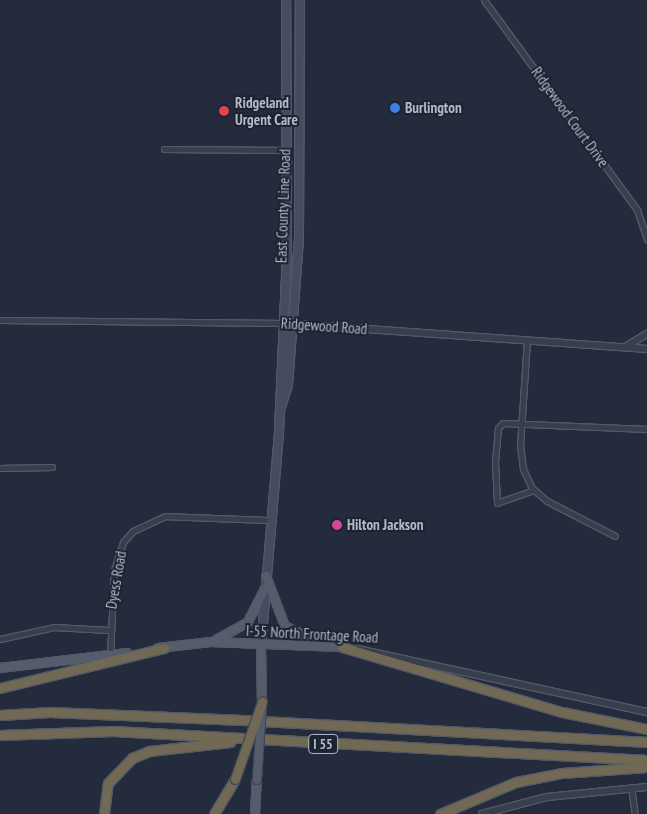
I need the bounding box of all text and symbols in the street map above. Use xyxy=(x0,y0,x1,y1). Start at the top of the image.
street label: Ridgewood Court Drive xyxy=(528,63,612,171)
place label: Ridgeland Urgent Care xyxy=(235,93,298,128)
place label: Burlington xyxy=(405,99,462,117)
marker: Burlington xyxy=(389,102,401,114)
marker: Ridgeland Urgent Care xyxy=(217,104,231,118)
street label: East County Line Road xyxy=(272,148,294,264)
street label: Ridgewood Road xyxy=(280,314,368,338)
place label: Hilton Jackson xyxy=(347,516,423,534)
marker: Hilton Jackson xyxy=(331,519,343,531)
street label: Dyess Road xyxy=(102,550,130,610)
street label: I-55 North Frontage Road xyxy=(245,622,379,646)
road number: I 55 xyxy=(308,732,338,756)

